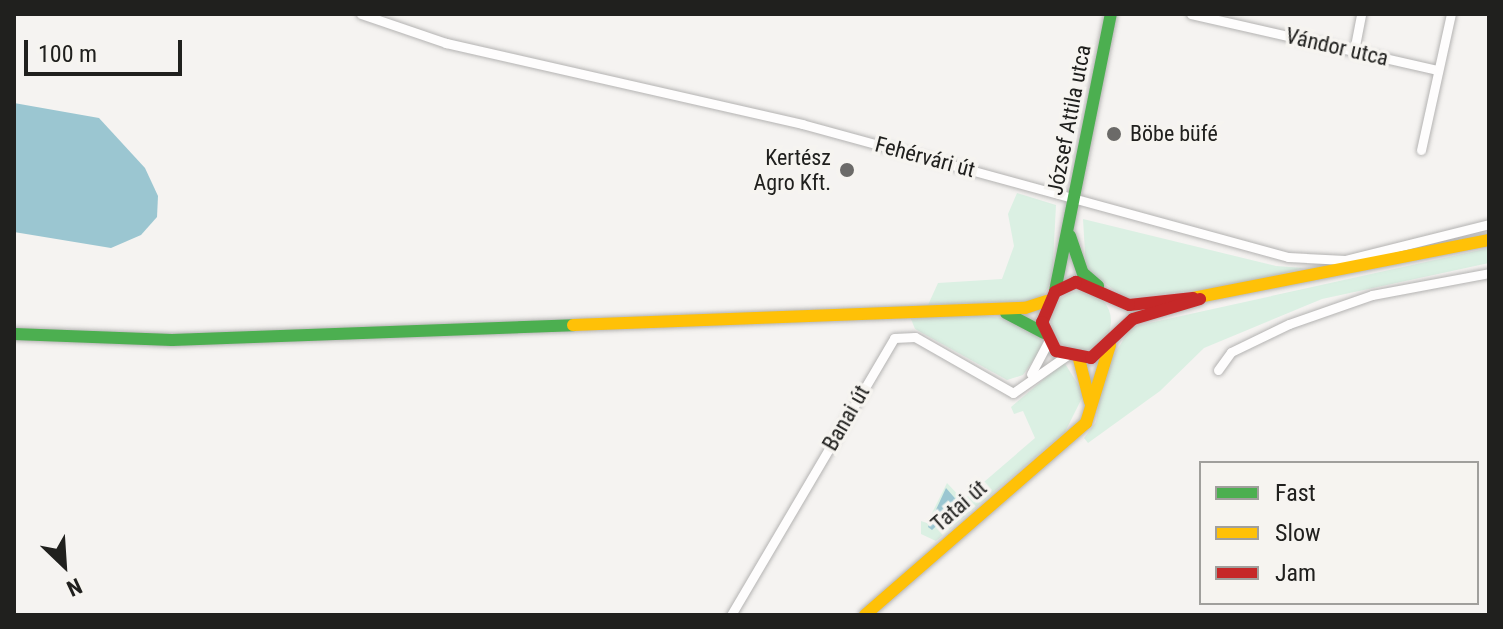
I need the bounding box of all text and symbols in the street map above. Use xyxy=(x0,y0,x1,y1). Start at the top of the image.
street label: Vándor utca xyxy=(1283,22,1391,72)
scale bar xyxy=(28,24,186,74)
text: 100 m xyxy=(38,40,97,68)
street label: József Attila utca xyxy=(1041,43,1097,197)
place label: Böbe büfé xyxy=(1130,121,1218,147)
marker: Böbe büfé xyxy=(1105,125,1123,143)
street label: Fehérvári út xyxy=(872,131,978,183)
place label: Kertész Agro Kft. xyxy=(754,144,831,196)
marker: Kertész Agro Kft. xyxy=(838,161,856,179)
street label: Banai út xyxy=(817,381,875,455)
legend xyxy=(1199,461,1479,605)
street label: Tatai út xyxy=(926,475,992,537)
text: Fast xyxy=(1275,479,1316,507)
text: Slow xyxy=(1275,519,1321,547)
north arrow xyxy=(24,525,104,605)
text: Jam xyxy=(1275,559,1316,587)
text: N xyxy=(63,573,86,601)

